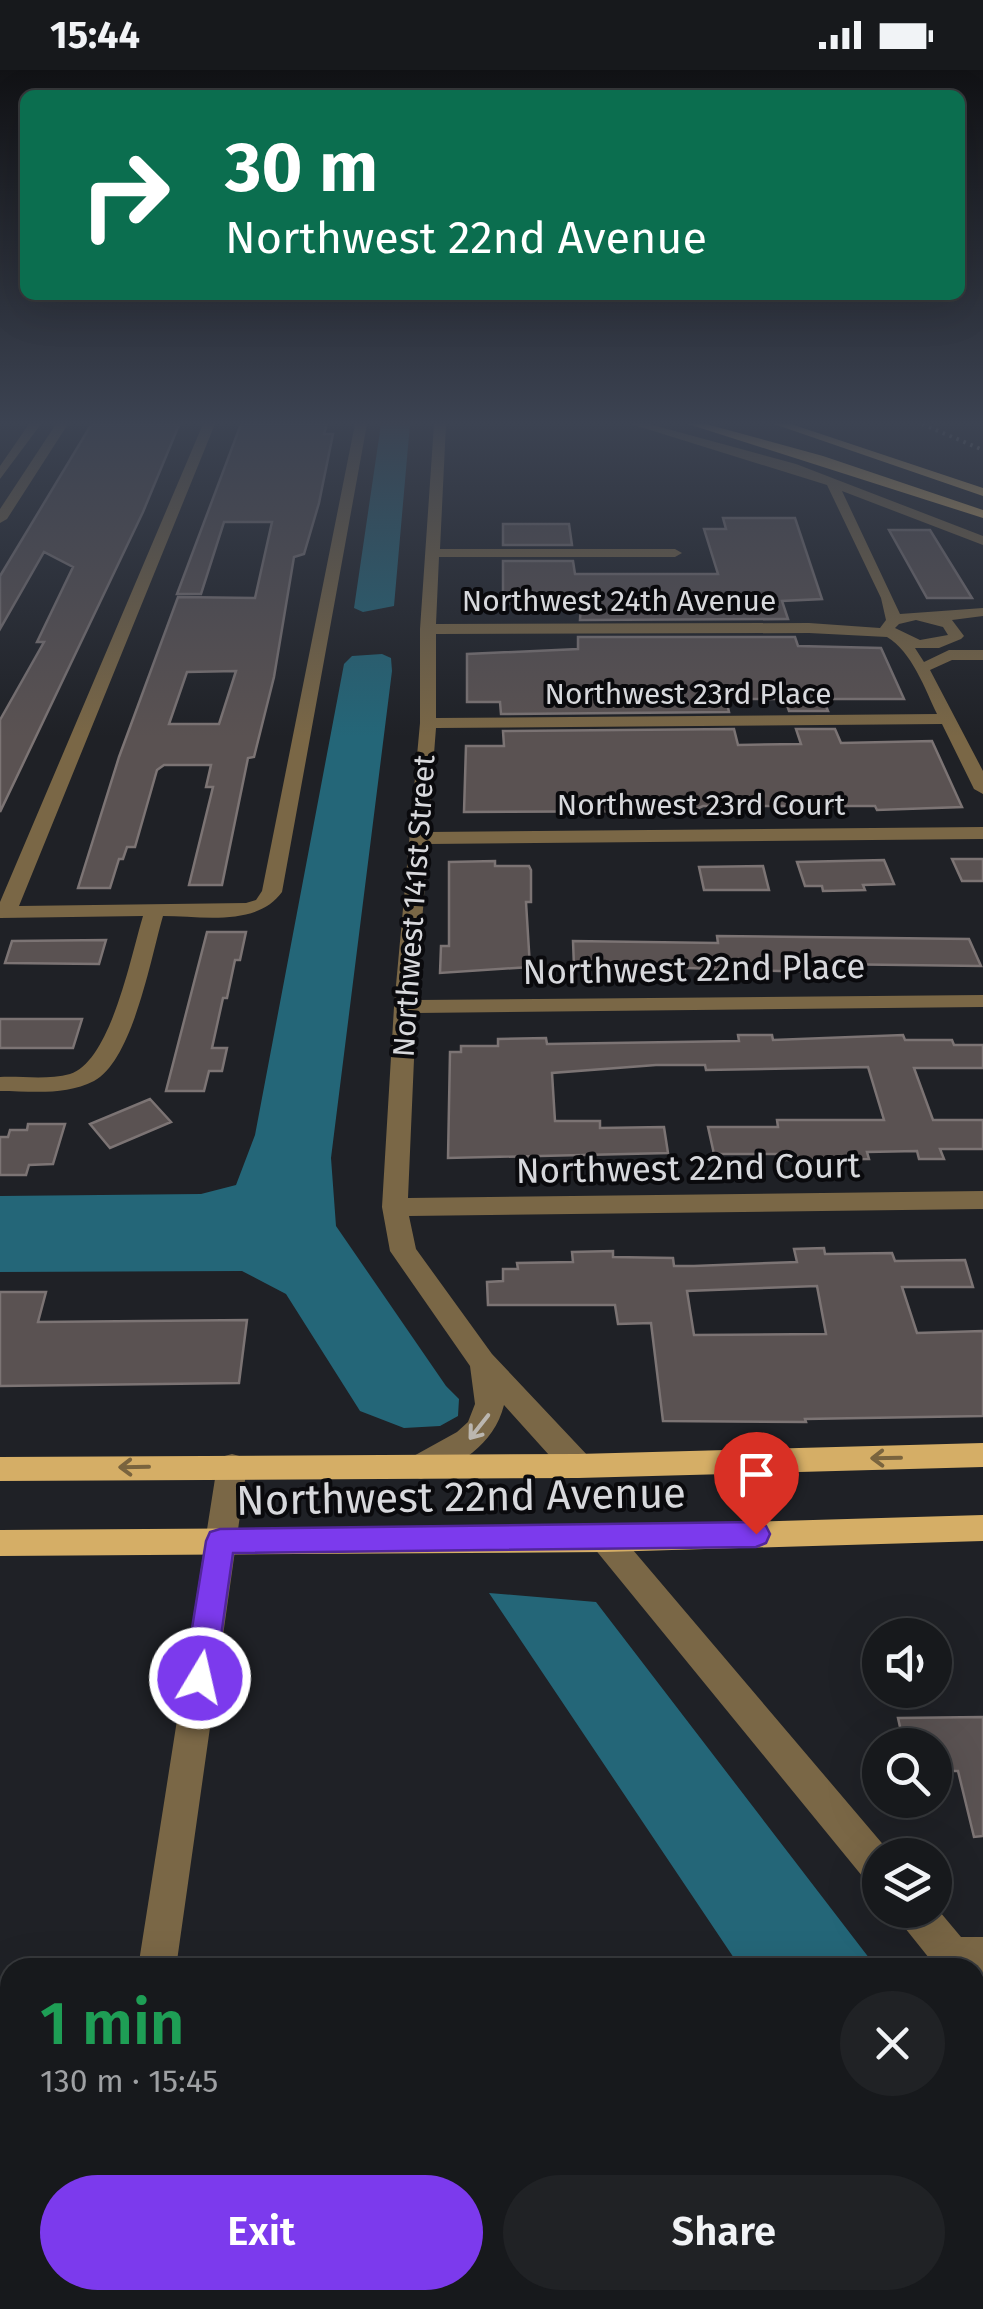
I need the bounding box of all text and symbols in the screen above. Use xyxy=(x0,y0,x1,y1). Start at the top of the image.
text: 15:44 xyxy=(50,12,140,58)
text: 30 m xyxy=(225,126,378,210)
icon: right xyxy=(60,130,190,260)
text: Northwest 22nd Avenue xyxy=(225,211,707,265)
street label: Northwest 24th Avenue xyxy=(462,583,776,619)
street label: Northwest 23rd Place xyxy=(544,676,832,712)
street label: Northwest 141st Street xyxy=(385,753,443,1058)
street label: Northwest 23rd Court xyxy=(557,787,845,823)
street label: Northwest 22nd Place xyxy=(522,945,866,993)
street label: Northwest 22nd Court xyxy=(515,1144,861,1192)
one-way arrow xyxy=(468,1414,490,1440)
pin xyxy=(714,1432,799,1535)
icon: arrive xyxy=(729,1447,784,1502)
one-way arrow xyxy=(870,1448,902,1467)
one-way arrow xyxy=(119,1458,152,1476)
street label: Northwest 22nd Avenue xyxy=(236,1468,686,1526)
map controls xyxy=(862,1618,952,1928)
button: sound xyxy=(862,1618,952,1708)
position arrow xyxy=(148,1626,252,1730)
button: search xyxy=(862,1728,952,1818)
button: layers xyxy=(862,1838,952,1928)
text: 1 min xyxy=(40,1988,185,2060)
button: close xyxy=(840,1991,945,2096)
text: 130 m · 15:45 xyxy=(40,2062,218,2100)
button: Exit xyxy=(40,2175,483,2290)
button: Share xyxy=(503,2175,945,2290)

